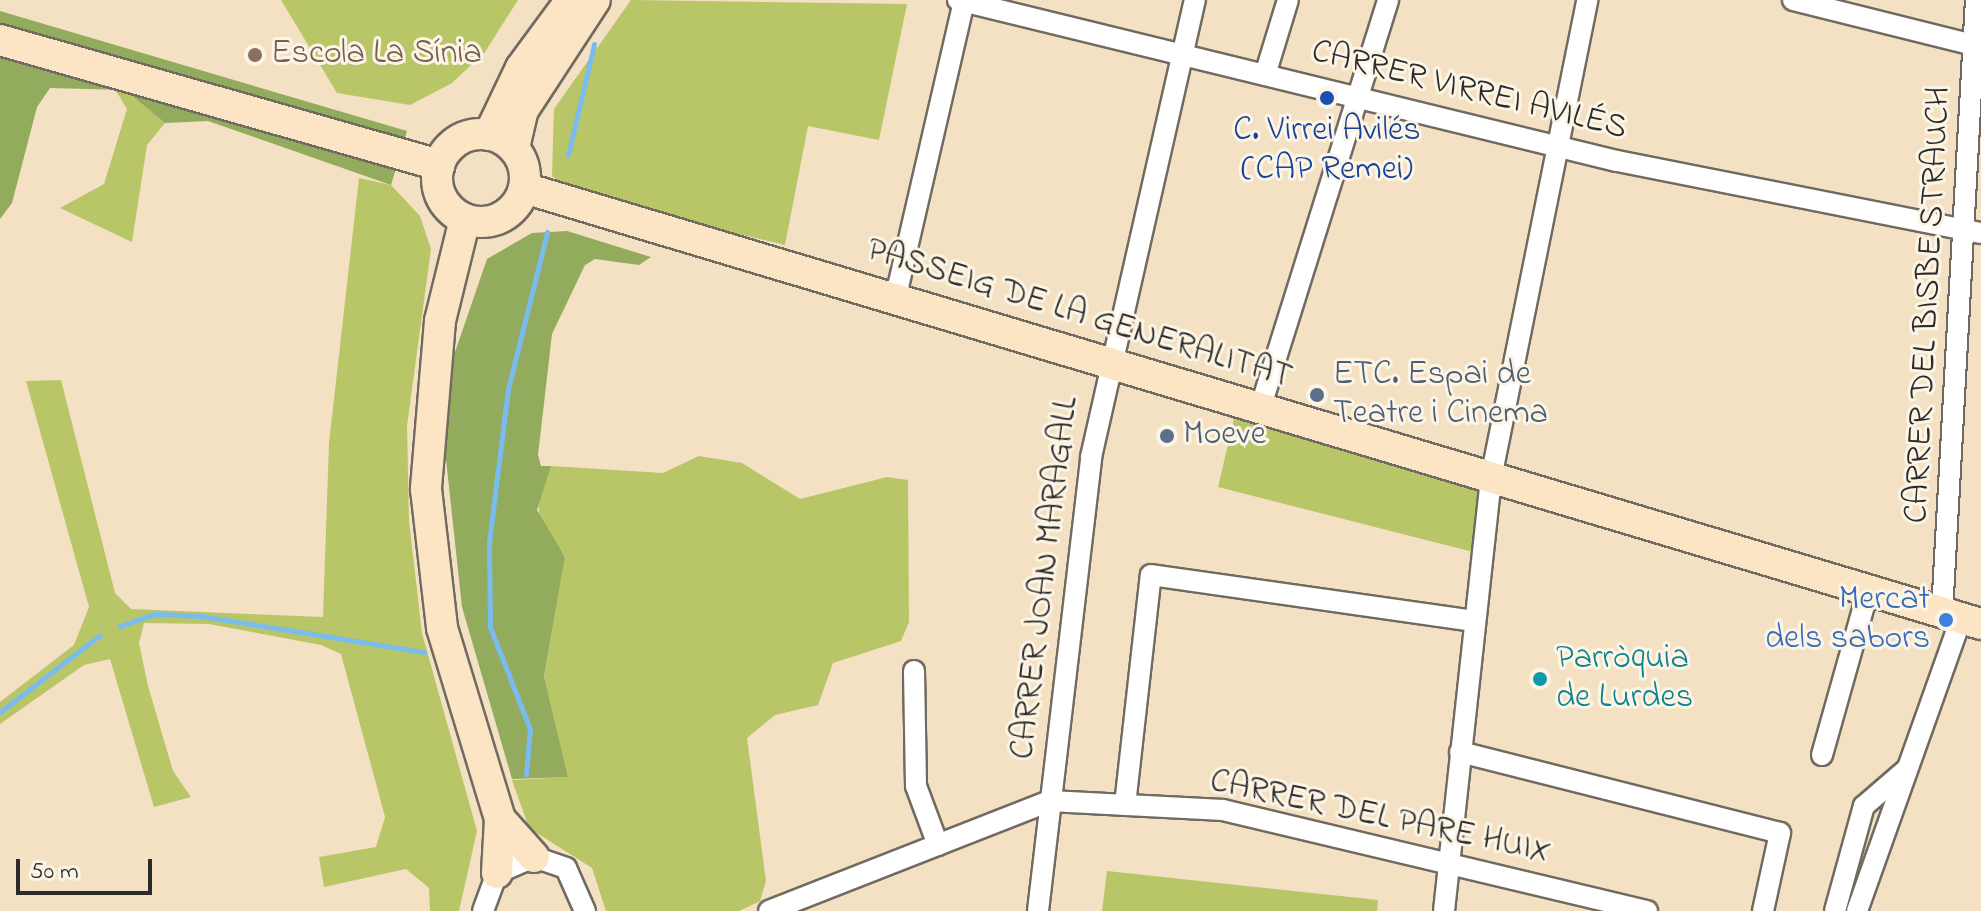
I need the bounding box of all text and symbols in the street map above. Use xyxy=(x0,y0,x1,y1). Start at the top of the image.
street label: CARRER VIRREI AVILÉS xyxy=(1307,32,1631,150)
place label: Escola La Sínia xyxy=(271,35,482,75)
marker: Escola La Sínia xyxy=(246,46,264,64)
street label: CARRER DEL BISBE STRAUCH xyxy=(1897,86,1961,524)
marker: C. Virrei Avilés (CAP Remei) xyxy=(1318,89,1336,107)
place label: C. Virrei Avilés (CAP Remei) xyxy=(1233,111,1421,190)
street label: PASSEIG DE LA GENERALITAT xyxy=(861,231,1297,399)
place label: ETC. Espai de Teatre i Cinema xyxy=(1333,355,1548,434)
marker: ETC. Espai de Teatre i Cinema xyxy=(1308,386,1326,404)
street label: CARRER JOAN MARAGALL xyxy=(1003,394,1089,762)
place label: Moeve xyxy=(1183,416,1266,456)
marker: Moeve xyxy=(1158,427,1176,445)
place label: Mercat dels sabors xyxy=(1765,580,1930,660)
marker: Mercat dels sabors xyxy=(1937,611,1955,629)
place label: Parròquia de Lurdes xyxy=(1556,639,1693,718)
marker: Parròquia de Lurdes xyxy=(1531,670,1549,688)
street label: CARRER DEL PARE HUIX xyxy=(1206,762,1554,874)
scale bar xyxy=(20,843,156,893)
text: 50 m xyxy=(30,855,79,890)

